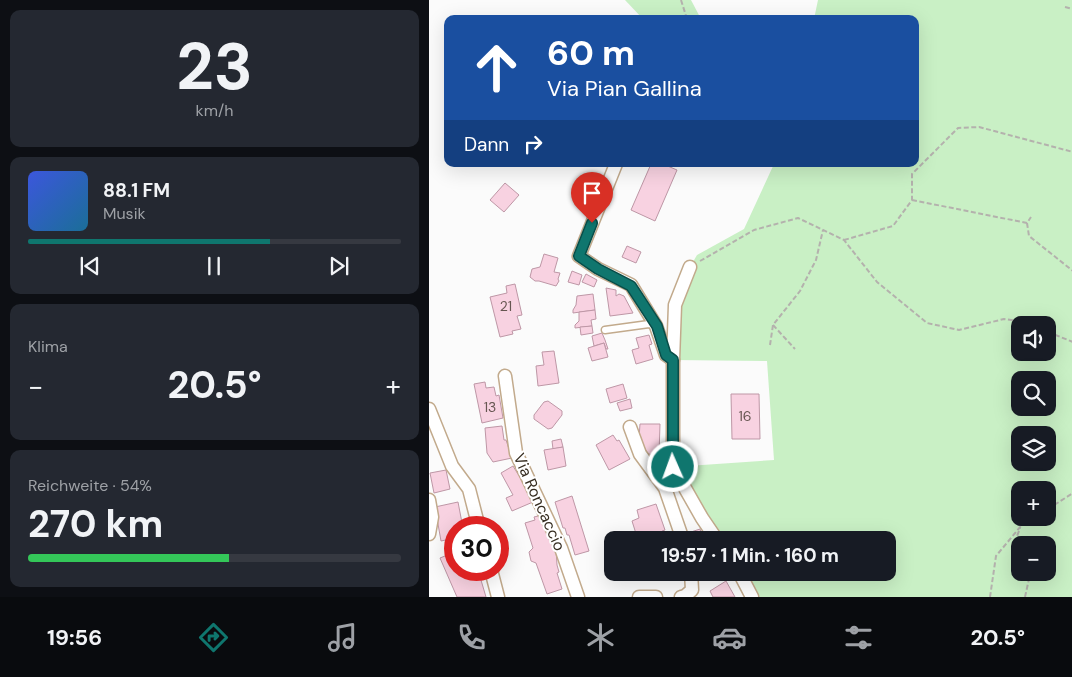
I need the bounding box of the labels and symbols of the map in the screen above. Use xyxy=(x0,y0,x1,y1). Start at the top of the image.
pin xyxy=(571,172,613,223)
house number: 21 xyxy=(500,297,512,315)
house number: 13 xyxy=(484,398,496,416)
house number: 16 xyxy=(738,407,752,425)
position arrow xyxy=(646,440,698,492)
street label: Via Roncaccio xyxy=(509,450,570,554)
speed limit sign: 30 xyxy=(444,516,509,581)

